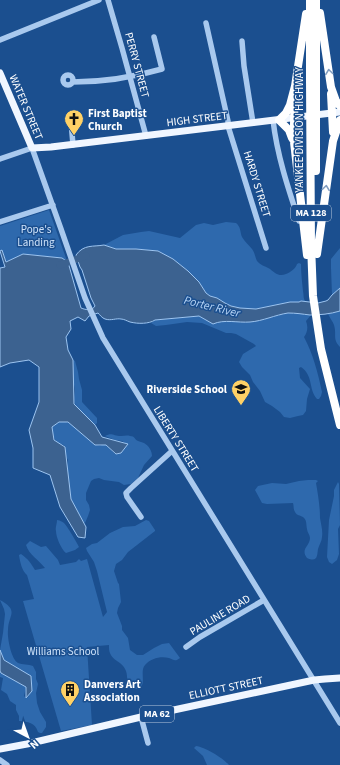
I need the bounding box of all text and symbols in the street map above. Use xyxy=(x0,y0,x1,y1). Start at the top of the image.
street label: PERRY STREET xyxy=(121,31,153,100)
street label: YANKEE DIVISION HIGHWAY xyxy=(292,66,307,194)
one-way arrow xyxy=(325,69,334,75)
street label: WATER STREET xyxy=(6,72,47,142)
place label: First Baptist Church xyxy=(88,106,148,134)
church icon: First Baptist Church xyxy=(63,108,85,136)
street label: HIGH STREET xyxy=(166,108,229,130)
street label: HARDY STREET xyxy=(240,149,274,219)
one-way arrow xyxy=(321,184,330,191)
road number: MA 128 xyxy=(291,205,331,221)
park label: Pope's Landing xyxy=(17,222,55,250)
water label: Porter River xyxy=(182,292,243,322)
school or university icon: Riverside School xyxy=(230,378,252,406)
place label: Riverside School xyxy=(147,382,228,397)
street label: LIBERTY STREET xyxy=(150,403,202,475)
street label: PAULINE ROAD xyxy=(187,591,253,639)
park label: Williams School xyxy=(27,644,100,659)
street label: ELLIOTT STREET xyxy=(187,673,265,703)
place label: Danvers Art Association xyxy=(83,677,141,705)
building icon: Danvers Art Association xyxy=(59,679,81,707)
road number: MA 62 xyxy=(140,706,174,722)
north arrow xyxy=(8,717,48,757)
text: N xyxy=(27,736,42,752)

